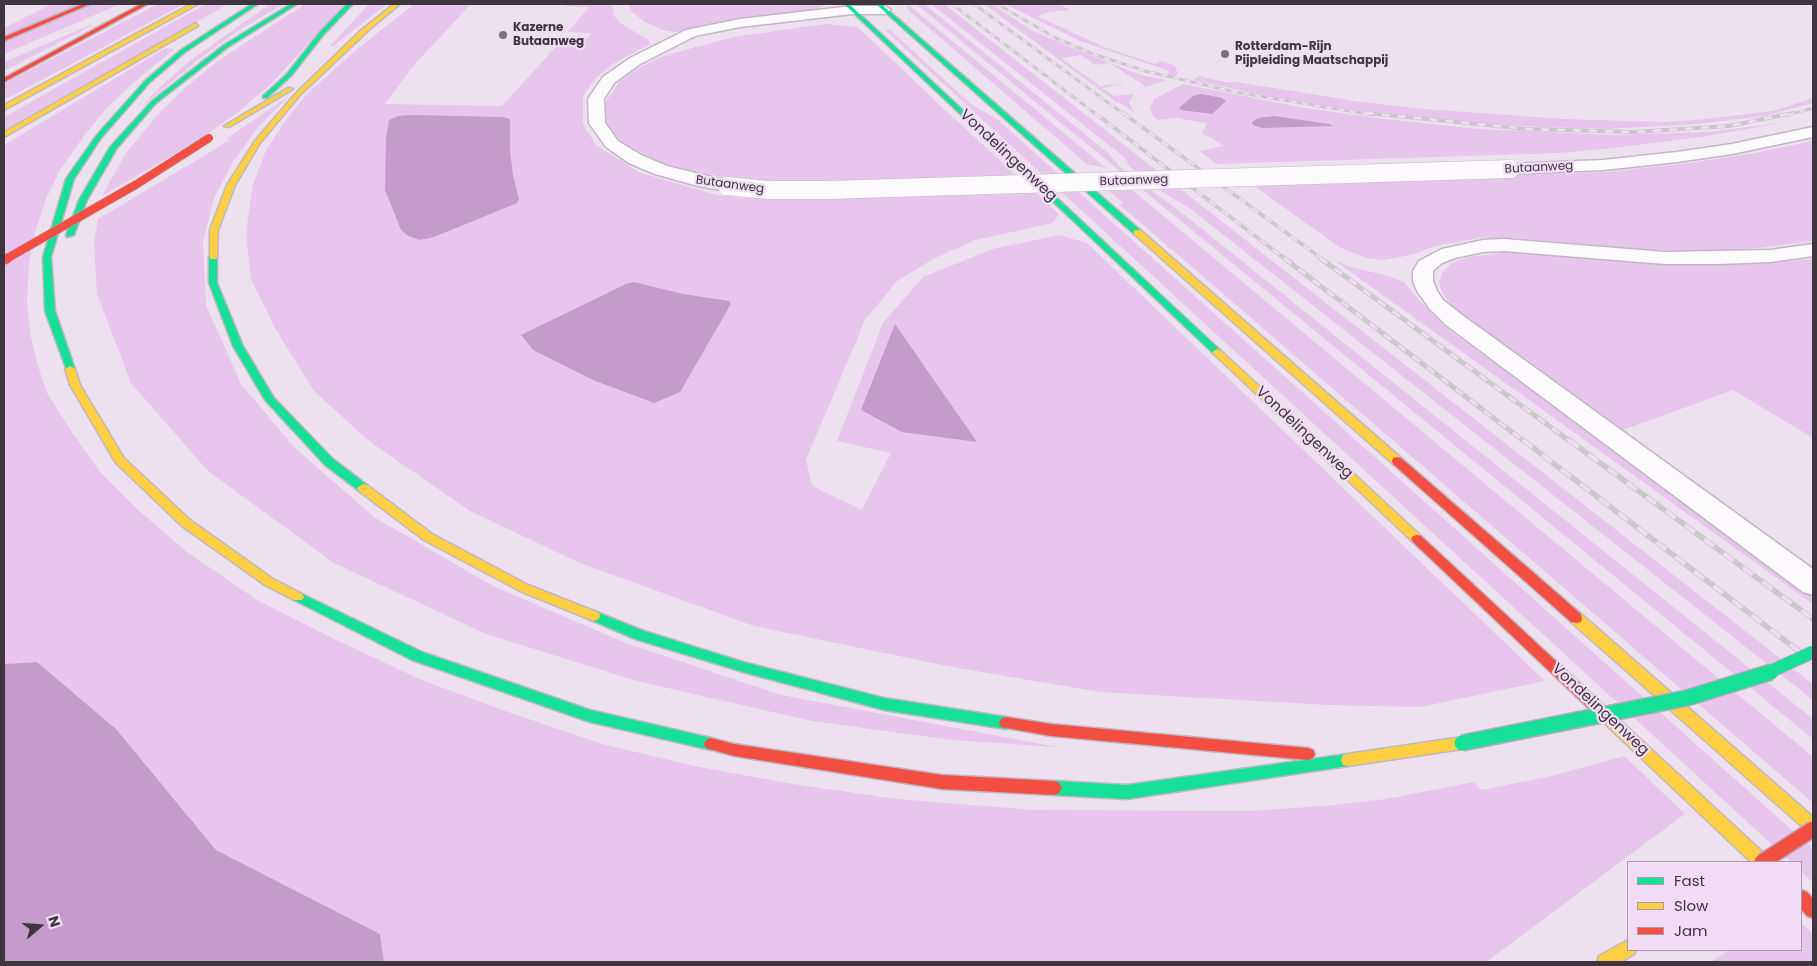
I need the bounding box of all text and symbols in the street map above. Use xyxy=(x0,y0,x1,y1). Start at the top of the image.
place label: Kazerne Butaanweg xyxy=(513,21,584,49)
marker: Kazerne Butaanweg xyxy=(497,29,509,41)
place label: Rotterdam-Rijn Pijpleiding Maatschappij xyxy=(1235,40,1388,68)
marker: Rotterdam-Rijn Pijpleiding Maatschappij xyxy=(1219,48,1231,60)
street label: Vondelingenweg xyxy=(956,106,1060,206)
street label: Butaanweg xyxy=(1504,159,1574,177)
street label: Butaanweg xyxy=(695,173,765,197)
street label: Butaanweg xyxy=(1099,173,1169,189)
street label: Vondelingenweg xyxy=(1252,383,1356,483)
street label: Vondelingenweg xyxy=(1548,660,1652,760)
legend xyxy=(1627,861,1802,951)
text: Fast xyxy=(1674,870,1705,891)
text: Slow xyxy=(1674,895,1708,916)
north arrow xyxy=(15,901,65,951)
text: N xyxy=(43,913,65,929)
text: Jam xyxy=(1674,920,1708,941)

